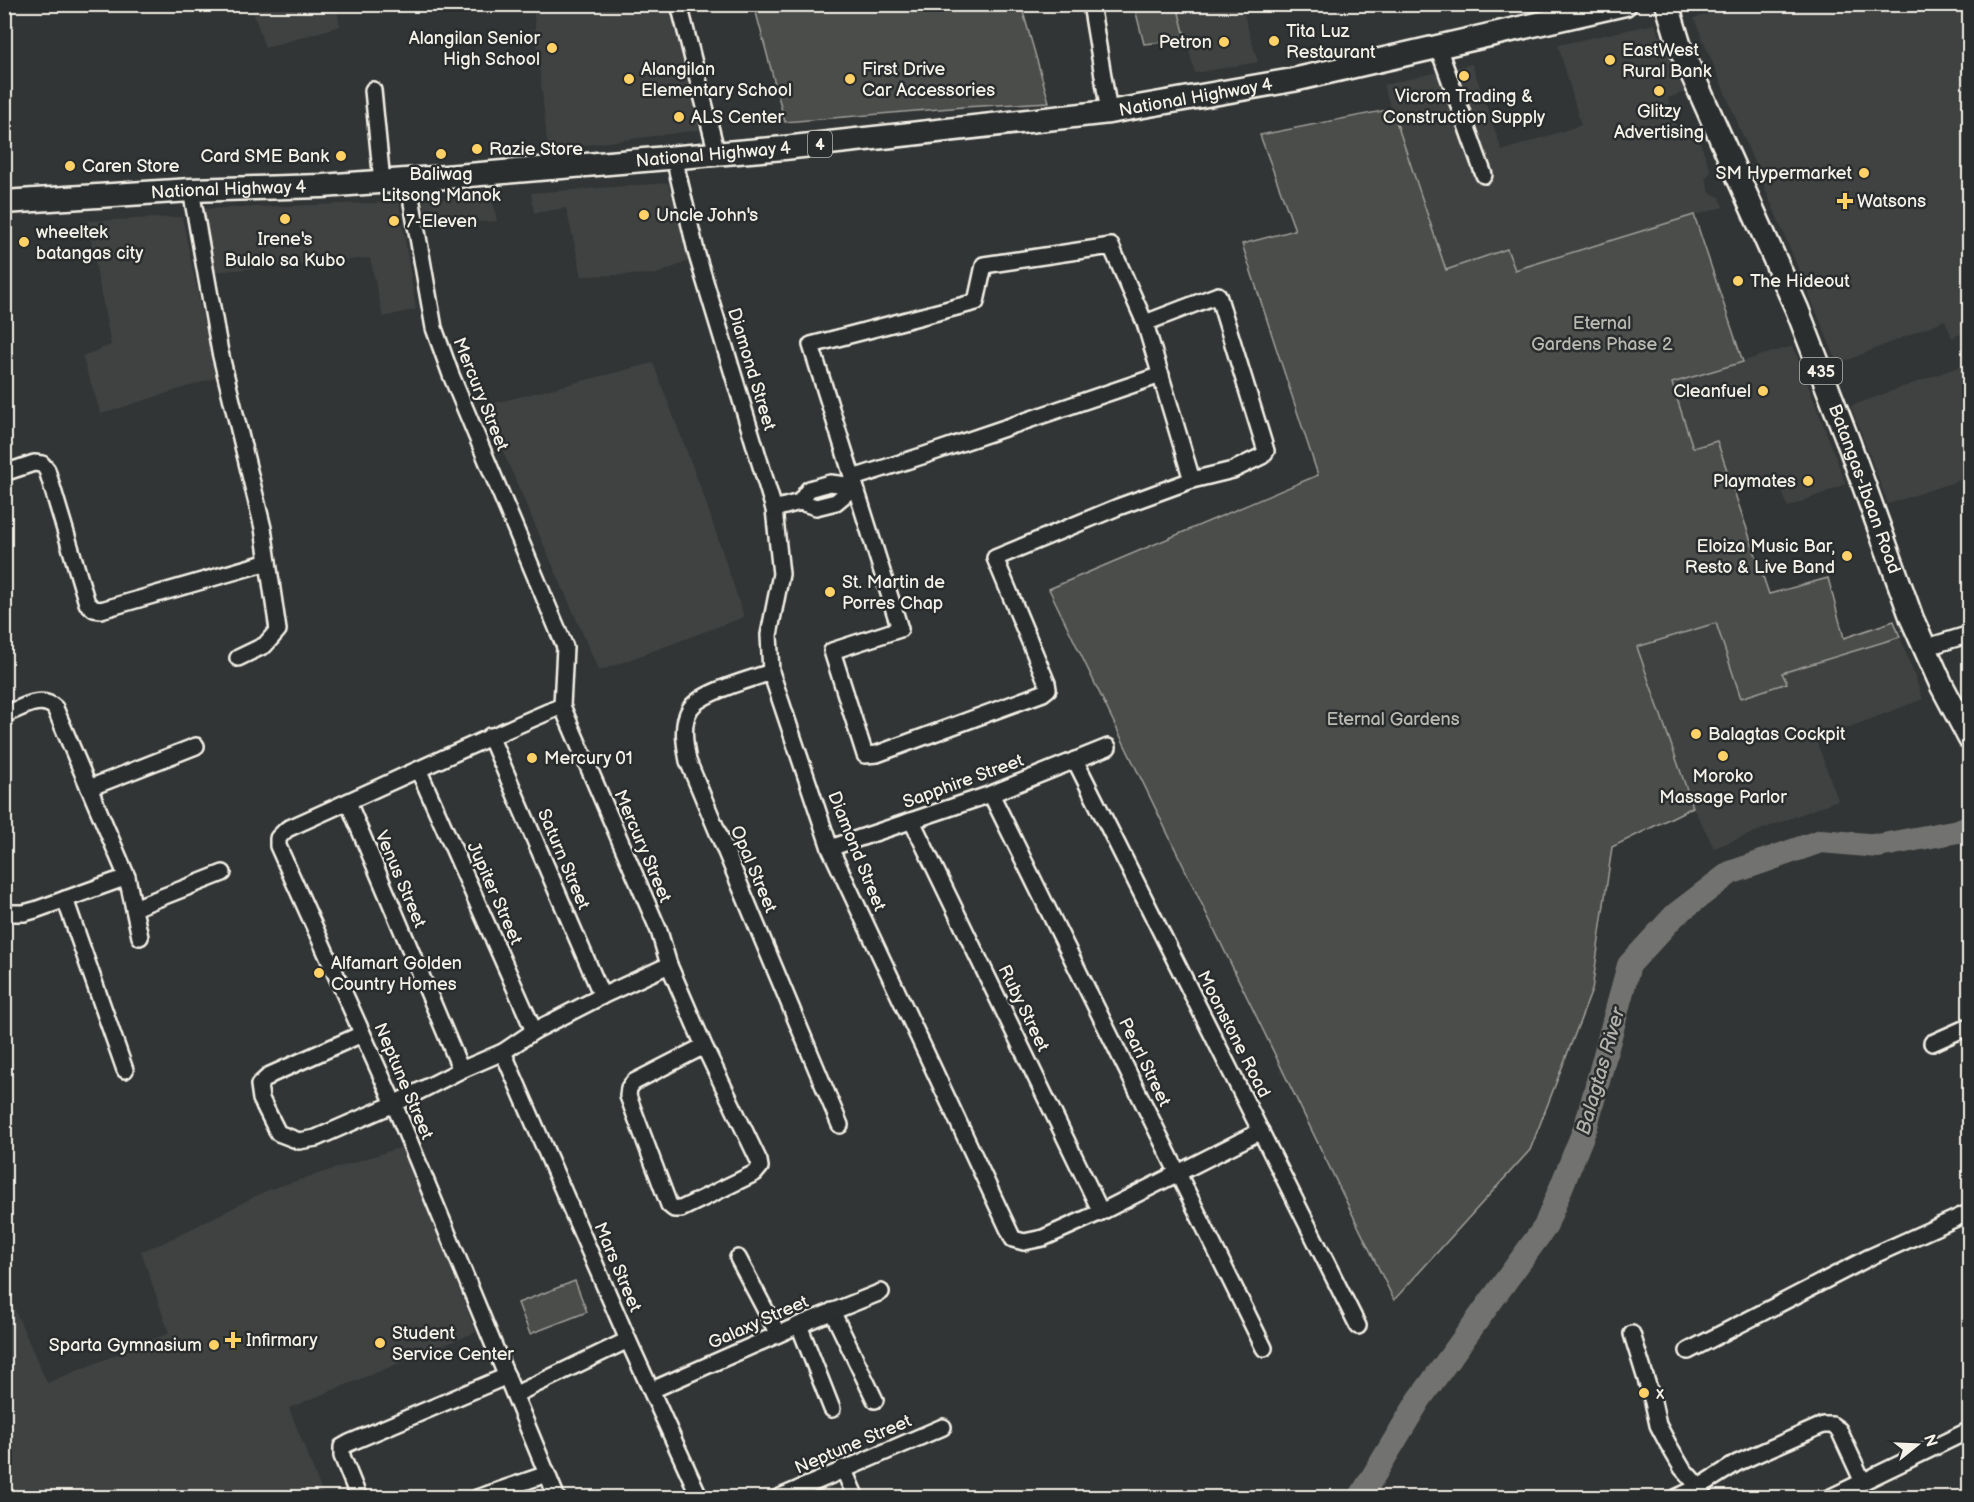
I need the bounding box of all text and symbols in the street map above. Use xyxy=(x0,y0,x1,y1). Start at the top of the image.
place label: Tita Luz Restaurant xyxy=(1286,21,1376,63)
place label: Alangilan Senior High School xyxy=(409,28,541,70)
place label: Petron xyxy=(1159,32,1212,53)
marker: Tita Luz Restaurant xyxy=(1267,34,1281,48)
marker: Petron xyxy=(1217,35,1231,49)
place label: EastWest Rural Bank xyxy=(1622,40,1712,82)
marker: Alangilan Senior High School xyxy=(545,41,559,55)
marker: EastWest Rural Bank xyxy=(1603,53,1617,67)
place label: Alangilan Elementary School xyxy=(641,59,792,101)
place label: First Drive Car Accessories xyxy=(862,59,995,101)
marker: Vicrom Trading & Construction Supply xyxy=(1457,69,1471,83)
marker: Alangilan Elementary School xyxy=(622,72,636,86)
marker: First Drive Car Accessories xyxy=(843,72,857,86)
street label: National Highway 4 xyxy=(1117,74,1274,121)
marker: Glitzy Advertising xyxy=(1652,84,1666,98)
place label: Vicrom Trading & Construction Supply xyxy=(1383,86,1546,128)
place label: Glitzy Advertising xyxy=(1614,101,1704,143)
place label: ALS Center xyxy=(691,107,784,128)
marker: ALS Center xyxy=(672,110,686,124)
road number: 4 xyxy=(808,131,832,157)
street label: National Highway 4 xyxy=(635,137,792,172)
place label: Razie Store xyxy=(489,139,583,160)
marker: Razie Store xyxy=(470,142,484,156)
place label: Card SME Bank xyxy=(200,146,329,167)
marker: Baliwag Litsong Manok xyxy=(434,147,448,161)
marker: Card SME Bank xyxy=(334,149,348,163)
place label: Caren Store xyxy=(82,156,180,177)
marker: Caren Store xyxy=(63,159,77,173)
place label: SM Hypermarket xyxy=(1716,163,1852,184)
place label: Baliwag Litsong Manok xyxy=(381,164,501,206)
marker: SM Hypermarket xyxy=(1857,166,1871,180)
street label: National Highway 4 xyxy=(150,176,307,204)
place label: Watsons xyxy=(1857,191,1926,212)
marker: Watsons xyxy=(1838,194,1852,208)
place label: Uncle John's xyxy=(656,205,758,226)
marker: Uncle John's xyxy=(637,208,651,222)
place label: 7-Eleven xyxy=(406,211,477,232)
marker: Irene's Bulalo sa Kubo xyxy=(278,212,292,226)
marker: 7-Eleven xyxy=(387,214,401,228)
place label: wheeltek batangas city xyxy=(36,222,144,264)
place label: Irene's Bulalo sa Kubo xyxy=(225,229,346,271)
marker: wheeltek batangas city xyxy=(17,235,31,249)
place label: The Hideout xyxy=(1750,271,1850,292)
marker: The Hideout xyxy=(1731,274,1745,288)
street label: Diamond Street xyxy=(723,305,780,433)
park label: Eternal Gardens Phase 2 xyxy=(1531,313,1673,355)
street label: Mercury Street xyxy=(448,335,513,454)
road number: 435 xyxy=(1800,358,1842,384)
place label: Cleanfuel xyxy=(1673,381,1751,402)
marker: Cleanfuel xyxy=(1756,384,1770,398)
street label: Batangas-Ibaan Road xyxy=(1824,401,1905,576)
place label: Playmates xyxy=(1713,471,1796,492)
marker: Playmates xyxy=(1801,474,1815,488)
place label: Eloiza Music Bar, Resto & Live Band xyxy=(1685,536,1835,578)
marker: Eloiza Music Bar, Resto & Live Band xyxy=(1840,549,1854,563)
place label: St. Martin de Porres Chap xyxy=(842,572,945,614)
marker: St. Martin de Porres Chap xyxy=(823,585,837,599)
park label: Eternal Gardens xyxy=(1326,709,1460,730)
place label: Balagtas Cockpit xyxy=(1708,724,1846,745)
marker: Balagtas Cockpit xyxy=(1689,727,1703,741)
place label: Mercury 01 xyxy=(544,748,633,769)
marker: Moroko Massage Parlor xyxy=(1716,749,1730,763)
street label: Sapphire Street xyxy=(900,750,1027,813)
marker: Mercury 01 xyxy=(525,751,539,765)
place label: Moroko Massage Parlor xyxy=(1659,766,1787,808)
street label: Mercury Street xyxy=(609,787,676,906)
street label: Diamond Street xyxy=(823,788,890,914)
street label: Saturn Street xyxy=(533,806,594,913)
street label: Opal Street xyxy=(726,823,781,916)
street label: Venus Street xyxy=(371,828,431,931)
street label: Jupiter Street xyxy=(463,839,527,948)
place label: Alfamart Golden Country Homes xyxy=(331,953,462,995)
street label: Ruby Street xyxy=(994,962,1054,1055)
marker: Alfamart Golden Country Homes xyxy=(312,966,326,980)
street label: Moonstone Road xyxy=(1193,967,1275,1101)
water label: Balagtas River xyxy=(1571,1003,1631,1137)
street label: Pearl Street xyxy=(1114,1015,1175,1110)
street label: Neptune Street xyxy=(370,1020,438,1143)
street label: Mars Street xyxy=(589,1219,646,1315)
street label: Galaxy Street xyxy=(705,1291,812,1354)
place label: Student Service Center xyxy=(392,1323,514,1365)
place label: Infirmary xyxy=(246,1330,318,1351)
marker: Infirmary xyxy=(224,1331,242,1349)
place label: Sparta Gymnasium xyxy=(49,1335,202,1356)
marker: Student Service Center xyxy=(373,1336,387,1350)
marker: Sparta Gymnasium xyxy=(207,1338,221,1352)
place label: x xyxy=(1656,1383,1665,1404)
marker: x xyxy=(1637,1386,1651,1400)
street label: Neptune Street xyxy=(792,1410,915,1478)
north arrow xyxy=(1887,1415,1947,1475)
text: N xyxy=(1919,1432,1941,1449)

